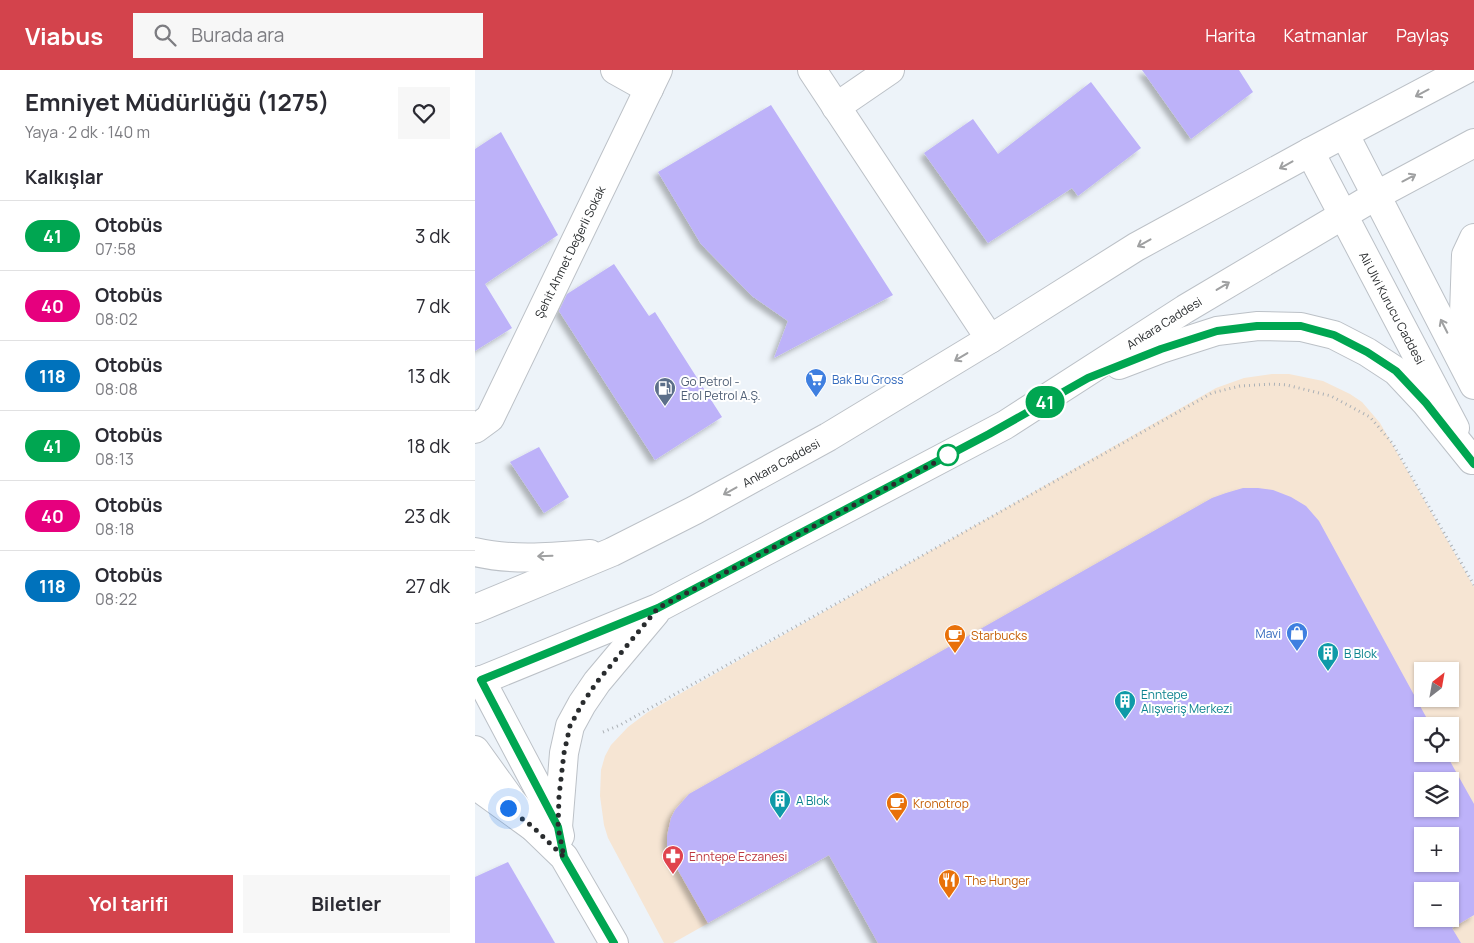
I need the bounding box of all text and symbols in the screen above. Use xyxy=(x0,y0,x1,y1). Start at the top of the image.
search box xyxy=(133,13,483,58)
text: Viabus xyxy=(25,19,103,52)
icon: search xyxy=(151,21,179,49)
text: Burada ara xyxy=(191,22,284,48)
text: Harita xyxy=(1205,23,1255,47)
text: Katmanlar xyxy=(1283,23,1368,47)
text: Paylaş xyxy=(1396,23,1449,47)
text: Emniyet Müdürlüğü (1275) xyxy=(25,85,330,118)
button: heart xyxy=(398,87,450,139)
one-way arrow xyxy=(1415,88,1430,98)
text: Yaya · 2 dk · 140 m xyxy=(25,121,150,143)
one-way arrow xyxy=(1279,161,1294,170)
text: Kalkışlar xyxy=(25,164,103,190)
one-way arrow xyxy=(1401,173,1416,182)
street label: Şehit Ahmet Değerli Sokak xyxy=(531,182,610,321)
text: Otobüs xyxy=(95,212,163,238)
text: 3 dk xyxy=(415,223,450,249)
text: 41 xyxy=(43,224,62,248)
text: 07:58 xyxy=(95,238,136,260)
one-way arrow xyxy=(1136,238,1151,248)
street label: Ali Ulvi Kurucu Caddesi xyxy=(1355,249,1429,367)
one-way arrow xyxy=(1216,280,1230,290)
text: Otobüs xyxy=(95,282,163,308)
text: 7 dk xyxy=(416,293,450,319)
street label: Ankara Caddesi xyxy=(1123,293,1205,353)
text: 40 xyxy=(41,294,64,318)
text: 08:02 xyxy=(95,308,138,330)
one-way arrow xyxy=(1439,319,1448,334)
text: Otobüs xyxy=(95,352,163,378)
one-way arrow xyxy=(955,352,969,362)
text: 13 dk xyxy=(408,363,450,389)
text: 118 xyxy=(39,364,66,388)
supermarket icon: Bak Bu Gross xyxy=(804,367,828,398)
place label: Bak Bu Gross xyxy=(832,371,904,388)
place label: Go Petrol - Erol Petrol A.Ş. xyxy=(681,373,761,404)
fuel station icon: Go Petrol - Erol Petrol A.Ş. xyxy=(653,376,677,407)
text: 08:08 xyxy=(95,378,138,400)
line badge: 41 xyxy=(1023,386,1067,418)
text: 41 xyxy=(1036,390,1054,414)
text: Otobüs xyxy=(95,422,163,448)
text: 18 dk xyxy=(407,433,450,459)
text: 41 xyxy=(43,434,62,458)
street label: Ankara Caddesi xyxy=(739,435,823,491)
unlabelled marker xyxy=(937,444,959,466)
text: 08:13 xyxy=(95,448,134,470)
one-way arrow xyxy=(723,487,738,496)
text: Otobüs xyxy=(95,492,163,518)
text: 23 dk xyxy=(404,503,450,529)
text: 40 xyxy=(41,504,64,528)
text: 08:18 xyxy=(95,518,134,540)
one-way arrow xyxy=(538,552,554,561)
text: Otobüs xyxy=(95,562,163,588)
text: 27 dk xyxy=(405,573,450,599)
text: 118 xyxy=(39,574,66,598)
text: 08:22 xyxy=(95,588,137,610)
shop icon: Mavi xyxy=(1285,621,1309,652)
cafe icon: Starbucks xyxy=(943,623,967,654)
place label: Mavi xyxy=(1256,625,1281,642)
place label: Starbucks xyxy=(971,627,1027,644)
building icon: B Blok xyxy=(1316,641,1340,672)
place label: B Blok xyxy=(1344,645,1378,662)
north arrow xyxy=(1414,662,1459,708)
map controls xyxy=(1414,662,1459,927)
place label: Enntepe Alışveriş Merkezi xyxy=(1141,686,1232,717)
building icon: Enntepe Alışveriş Merkezi xyxy=(1113,689,1137,720)
button: locate xyxy=(1414,717,1459,762)
button: layers xyxy=(1414,772,1459,817)
building icon: A Blok xyxy=(768,788,792,819)
cafe icon: Kronotrop xyxy=(885,791,909,822)
place label: A Blok xyxy=(796,792,830,809)
place label: Kronotrop xyxy=(913,795,969,812)
your location xyxy=(496,796,521,821)
button: + xyxy=(1414,827,1459,872)
pharmacy icon: Enntepe Eczanesi xyxy=(661,844,685,875)
place label: Enntepe Eczanesi xyxy=(689,848,787,865)
restaurant icon: The Hunger xyxy=(937,868,961,899)
place label: The Hunger xyxy=(965,872,1030,889)
button: Yol tarifi xyxy=(25,875,233,933)
button: Biletler xyxy=(243,875,450,933)
button: − xyxy=(1414,882,1459,927)

